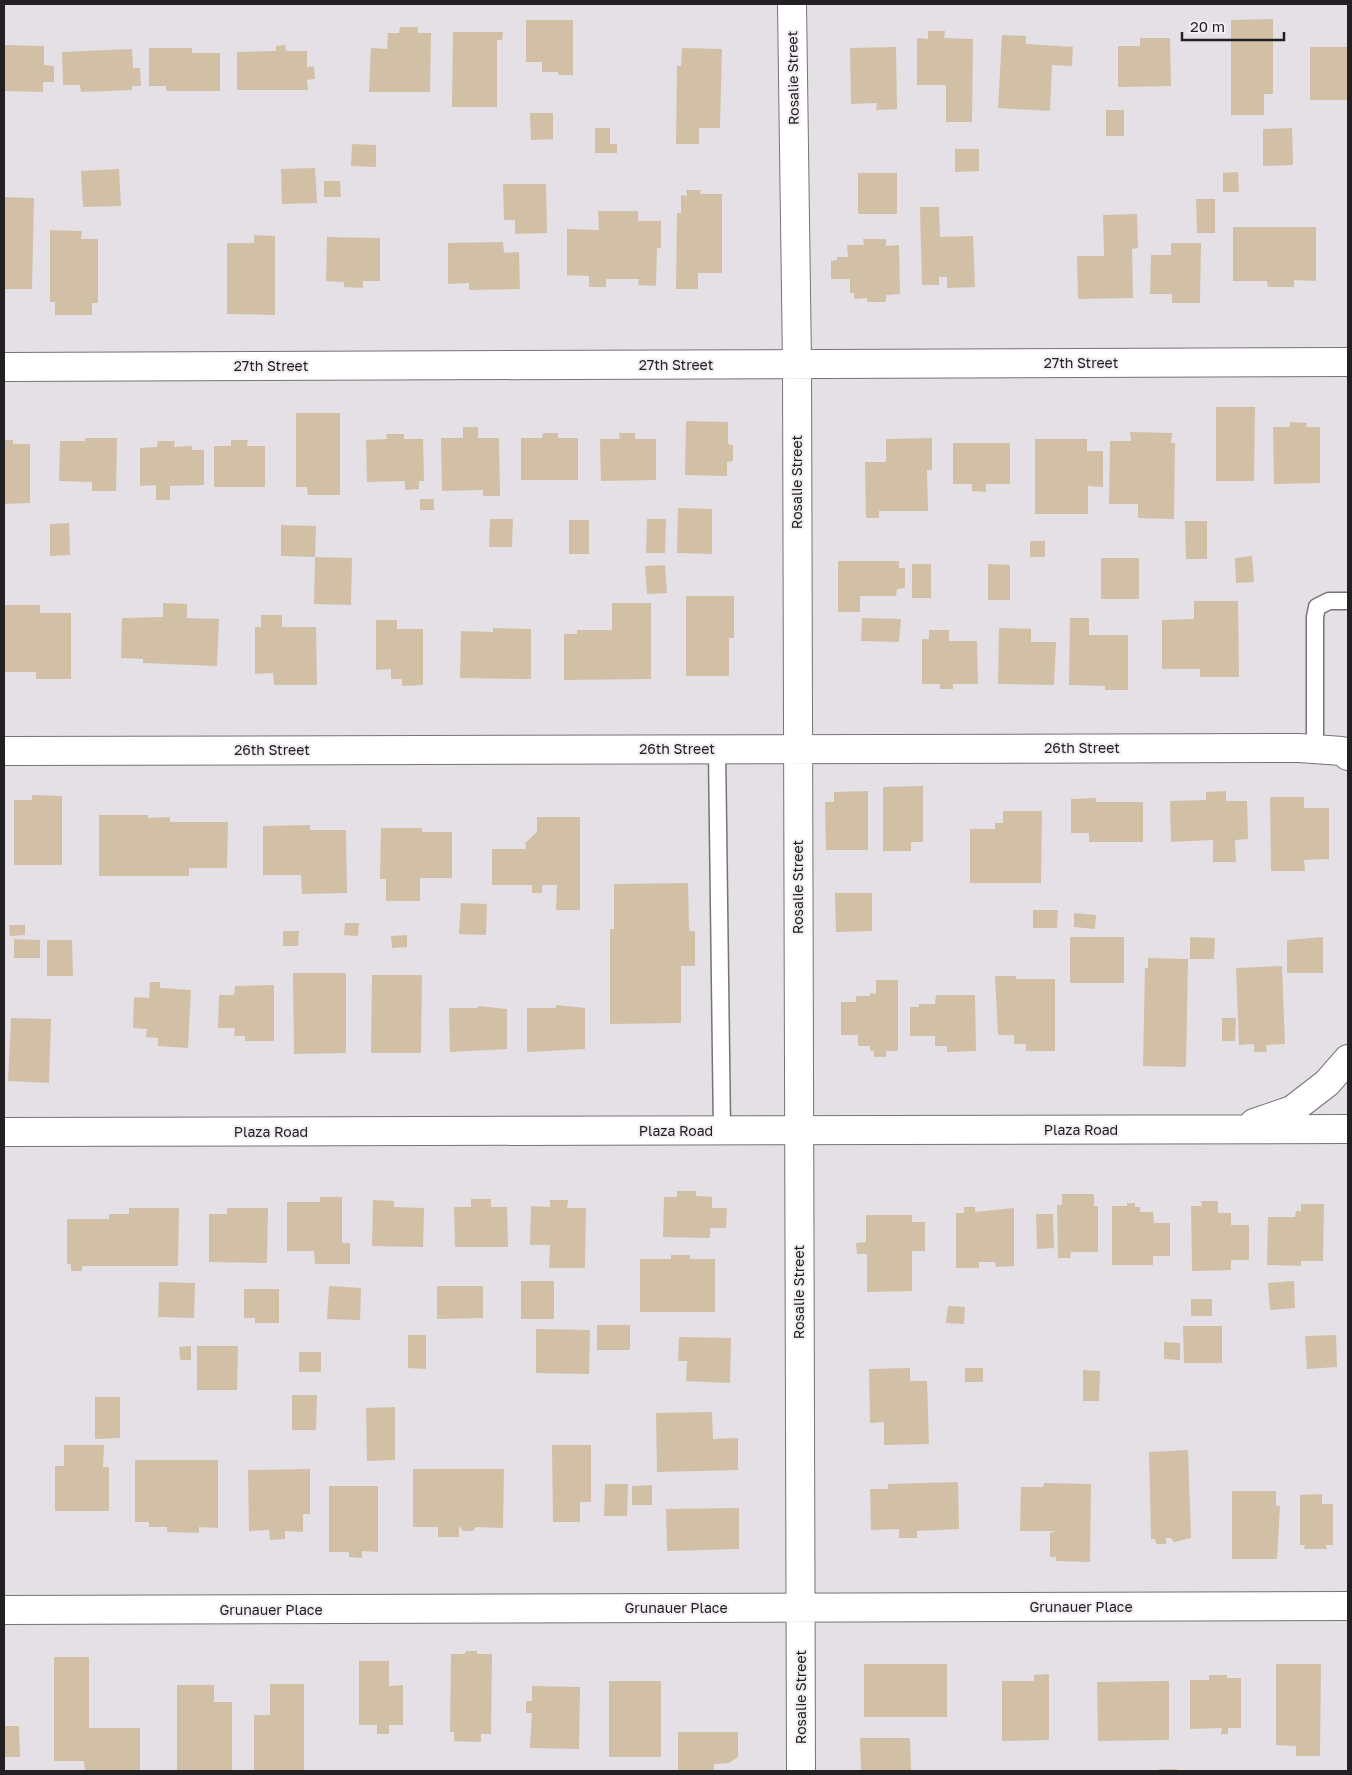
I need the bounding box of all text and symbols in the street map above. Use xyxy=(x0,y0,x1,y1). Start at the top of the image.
scale bar xyxy=(1182,10,1284,42)
text: 20 m xyxy=(1190,17,1225,35)
street label: Rosalie Street xyxy=(783,31,802,125)
street label: 27th Street xyxy=(1044,354,1118,371)
street label: 27th Street xyxy=(639,356,713,373)
street label: 27th Street xyxy=(234,357,308,374)
street label: Rosalie Street xyxy=(788,435,805,529)
street label: 26th Street xyxy=(1044,739,1120,756)
street label: 26th Street xyxy=(639,740,715,757)
street label: 26th Street xyxy=(234,741,310,758)
street label: Rosalie Street xyxy=(789,840,806,934)
street label: Plaza Road xyxy=(1044,1121,1118,1138)
street label: Plaza Road xyxy=(639,1122,713,1139)
street label: Plaza Road xyxy=(234,1123,308,1140)
street label: Rosalie Street xyxy=(790,1245,807,1339)
street label: Grunauer Place xyxy=(1029,1598,1133,1615)
street label: Grunauer Place xyxy=(624,1599,728,1616)
street label: Grunauer Place xyxy=(219,1601,323,1618)
street label: Rosalie Street xyxy=(792,1650,809,1744)

